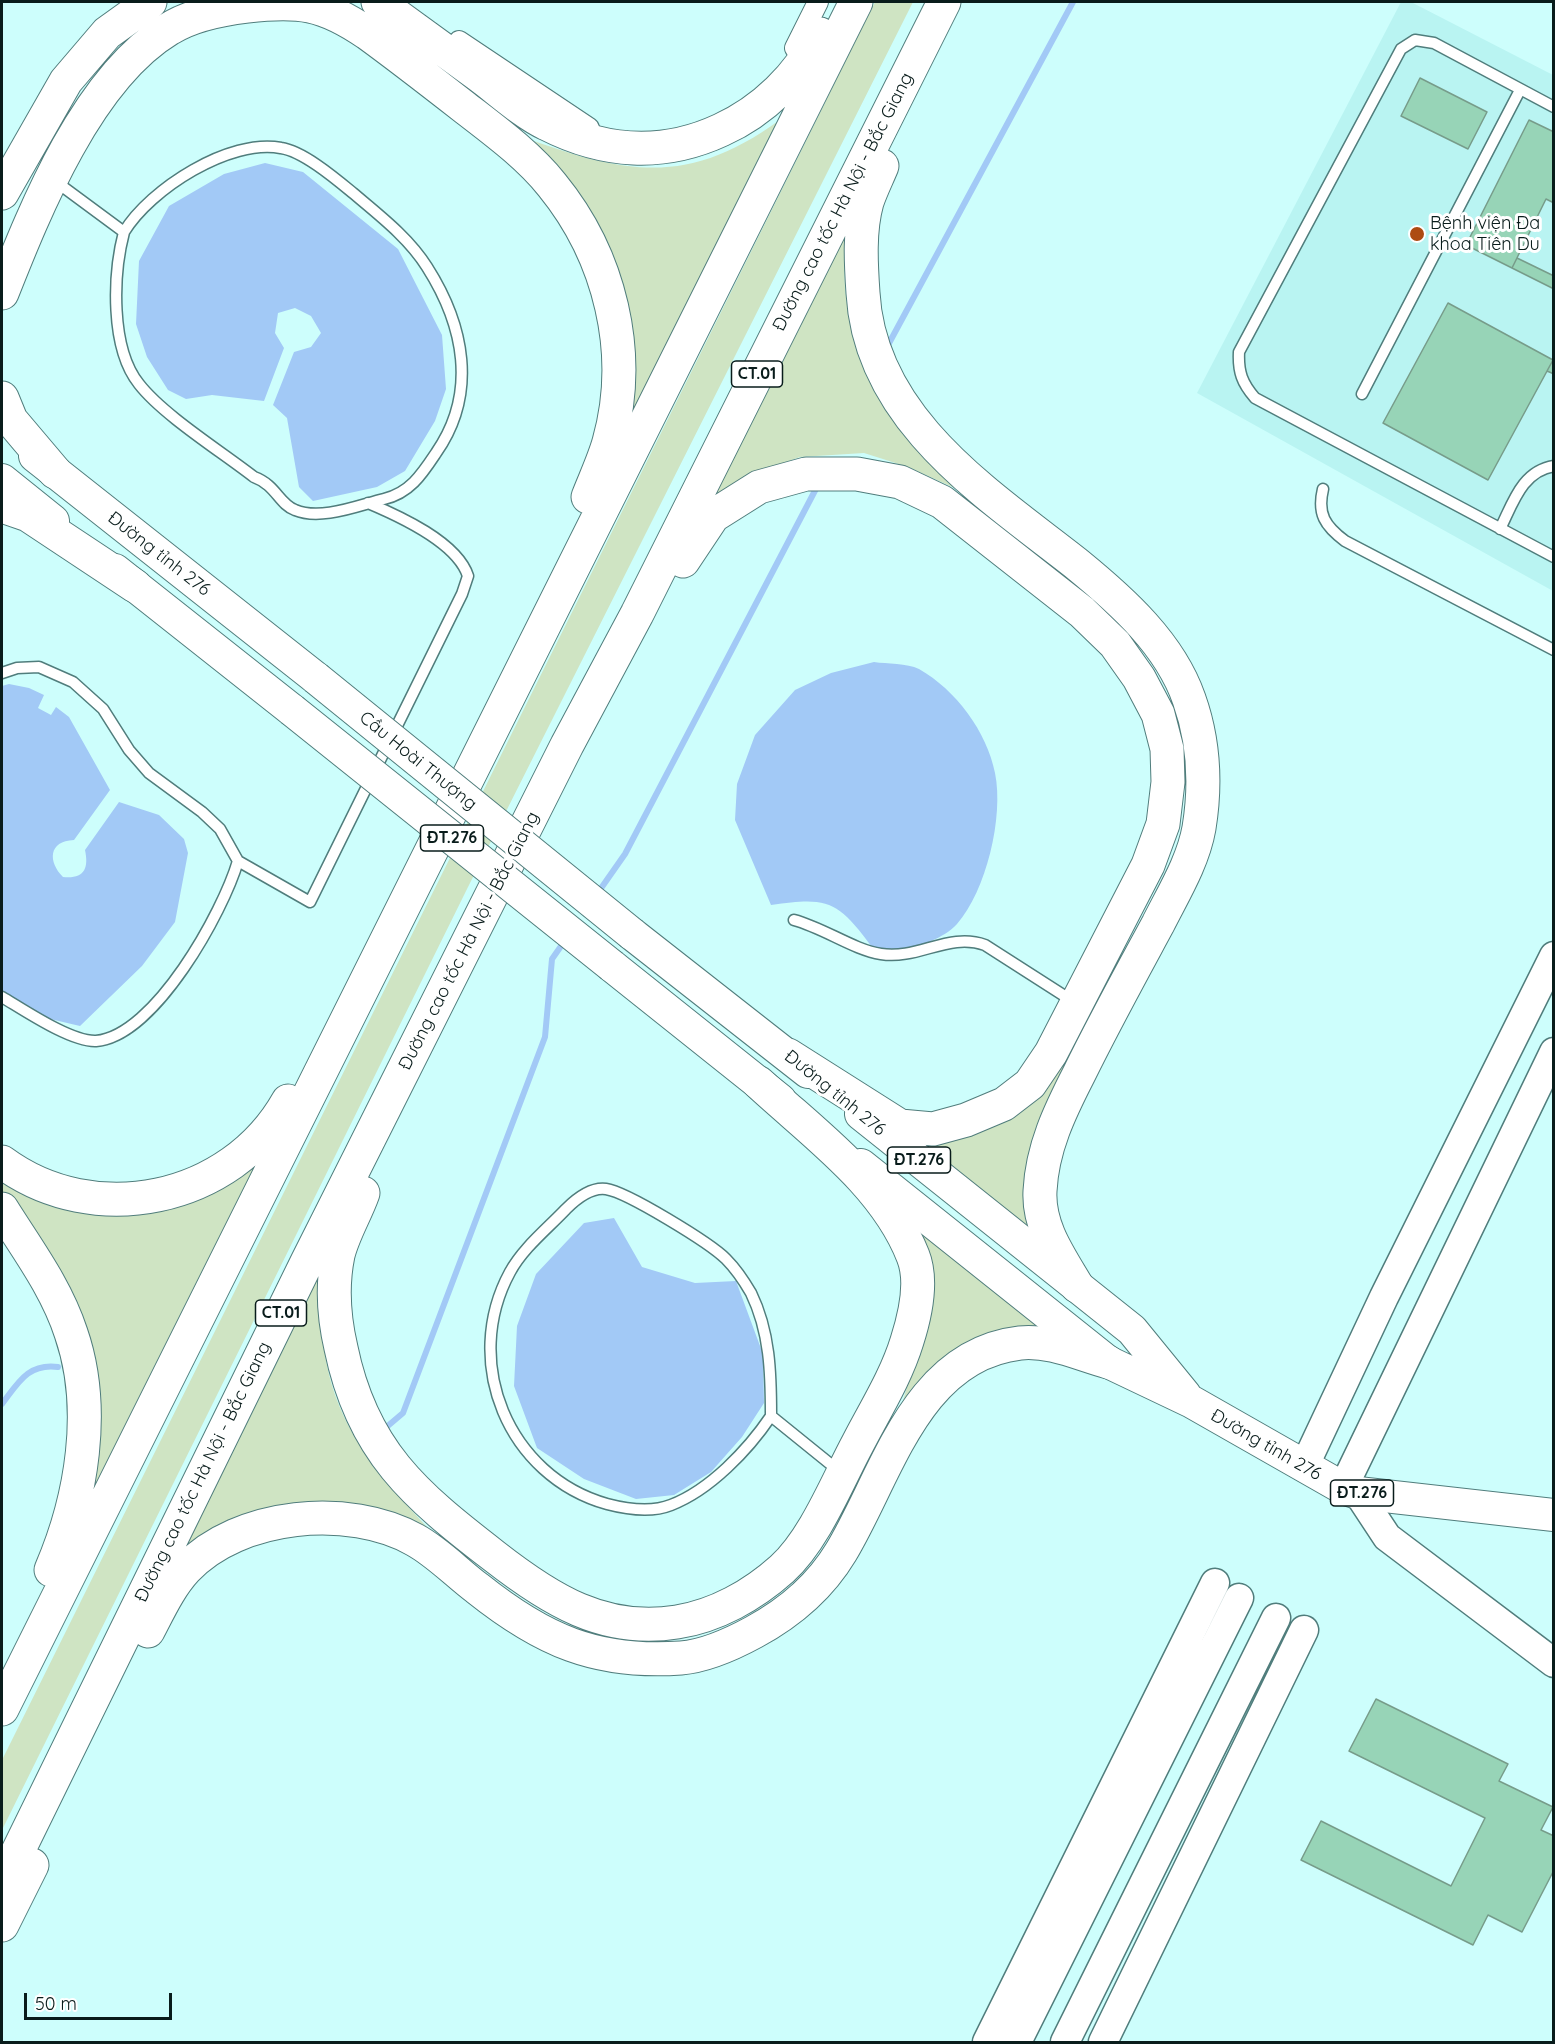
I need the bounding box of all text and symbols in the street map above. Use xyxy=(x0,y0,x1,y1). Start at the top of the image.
street label: Đường cao tốc Hà Nội - Bắc Giang xyxy=(768,69,918,335)
place label: Bệnh viện Đa khoa Tiên Du xyxy=(1430,213,1540,256)
marker: Bệnh viện Đa khoa Tiên Du xyxy=(1408,225,1426,243)
road number: CT.01 xyxy=(732,361,783,387)
street label: Đường tỉnh 276 xyxy=(103,507,215,601)
street label: Cầu Hoài Thượng xyxy=(355,707,481,815)
street label: Đường cao tốc Hà Nội - Bắc Giang xyxy=(394,808,544,1074)
road number: ĐT.276 xyxy=(420,825,484,851)
street label: Đường tỉnh 276 xyxy=(780,1046,890,1140)
road number: ĐT.276 xyxy=(888,1147,950,1173)
road number: CT.01 xyxy=(256,1300,306,1326)
street label: Đường cao tốc Hà Nội - Bắc Giang xyxy=(130,1338,276,1606)
street label: Đường tỉnh 276 xyxy=(1207,1405,1325,1485)
road number: ĐT.276 xyxy=(1330,1480,1394,1506)
scale bar xyxy=(27,1981,176,2019)
text: 50 m xyxy=(35,1992,77,2015)

